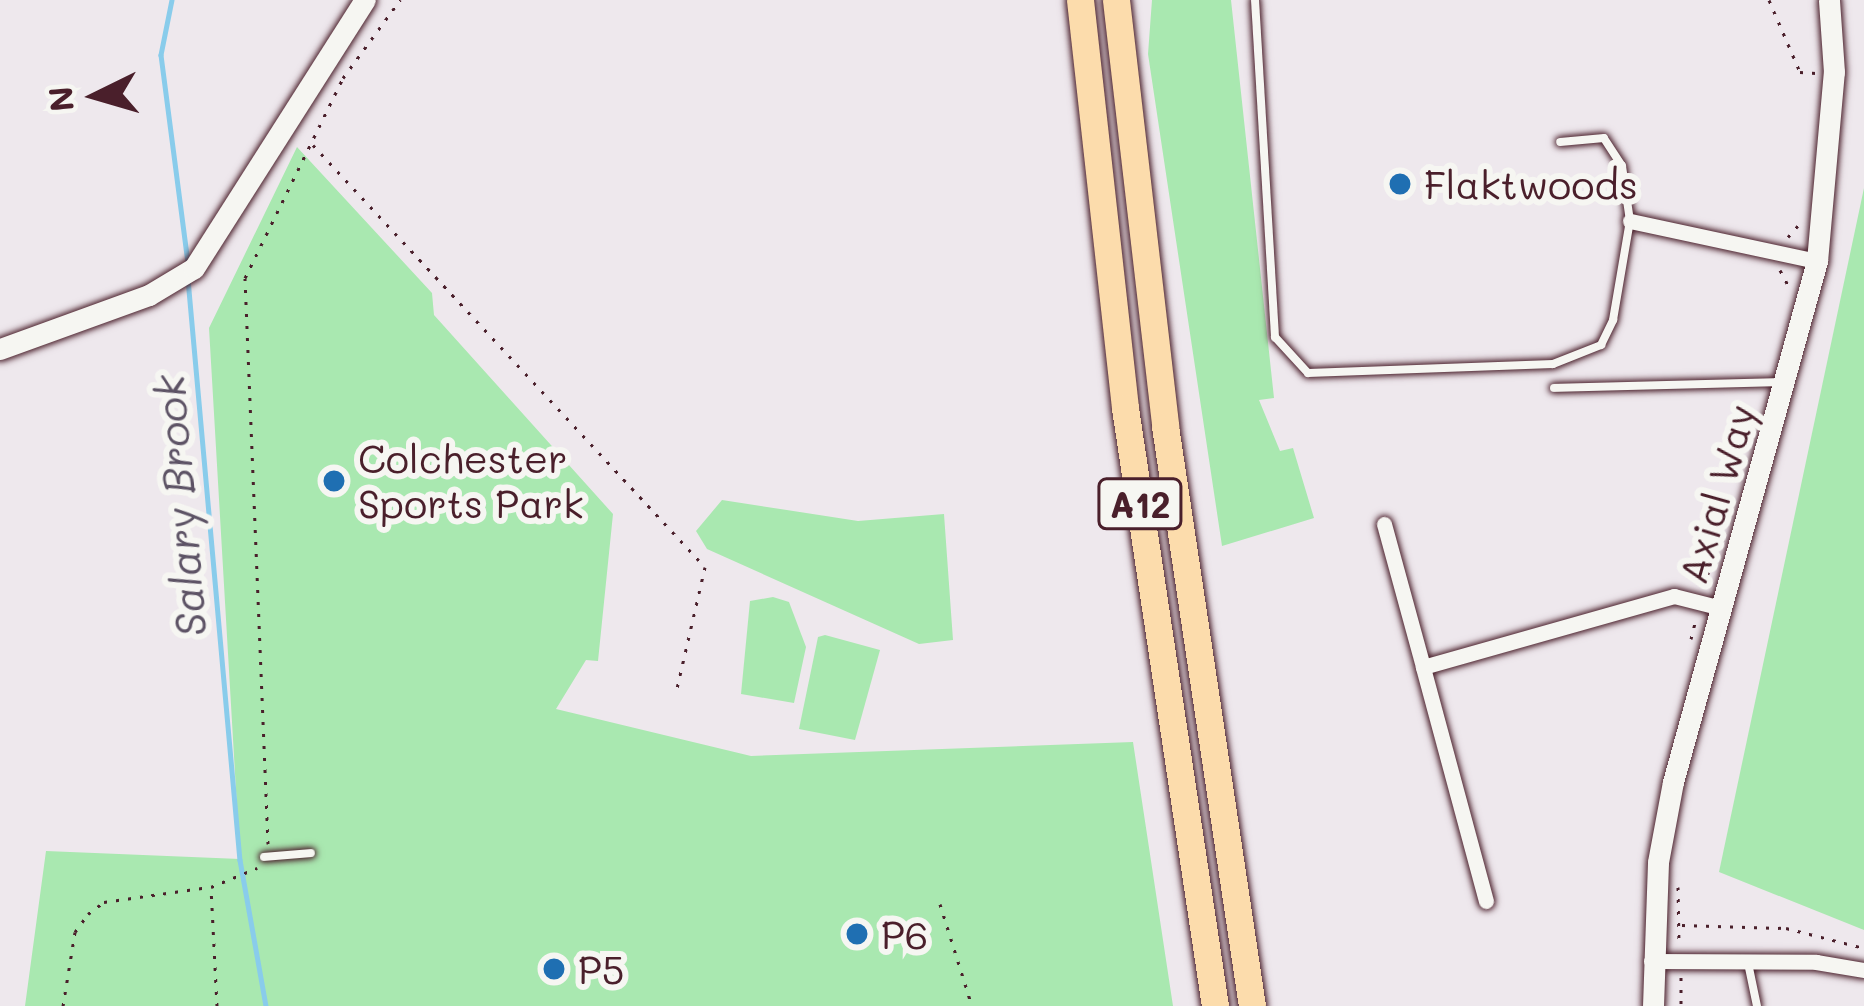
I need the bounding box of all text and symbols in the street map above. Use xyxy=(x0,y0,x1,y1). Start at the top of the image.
north arrow xyxy=(36,36,156,156)
text: N xyxy=(37,85,82,114)
place label: Flaktwoods xyxy=(1424,161,1638,207)
marker: Flaktwoods xyxy=(1387,171,1413,197)
water label: Salary Brook xyxy=(143,373,217,639)
street label: Axial Way xyxy=(1669,399,1765,589)
place label: Colchester Sports Park xyxy=(358,436,584,527)
marker: Colchester Sports Park xyxy=(321,468,347,494)
road number: A12 xyxy=(1095,474,1185,534)
place label: P6 xyxy=(881,911,928,957)
marker: P6 xyxy=(844,921,870,947)
place label: P5 xyxy=(578,946,625,992)
marker: P5 xyxy=(541,956,567,982)

